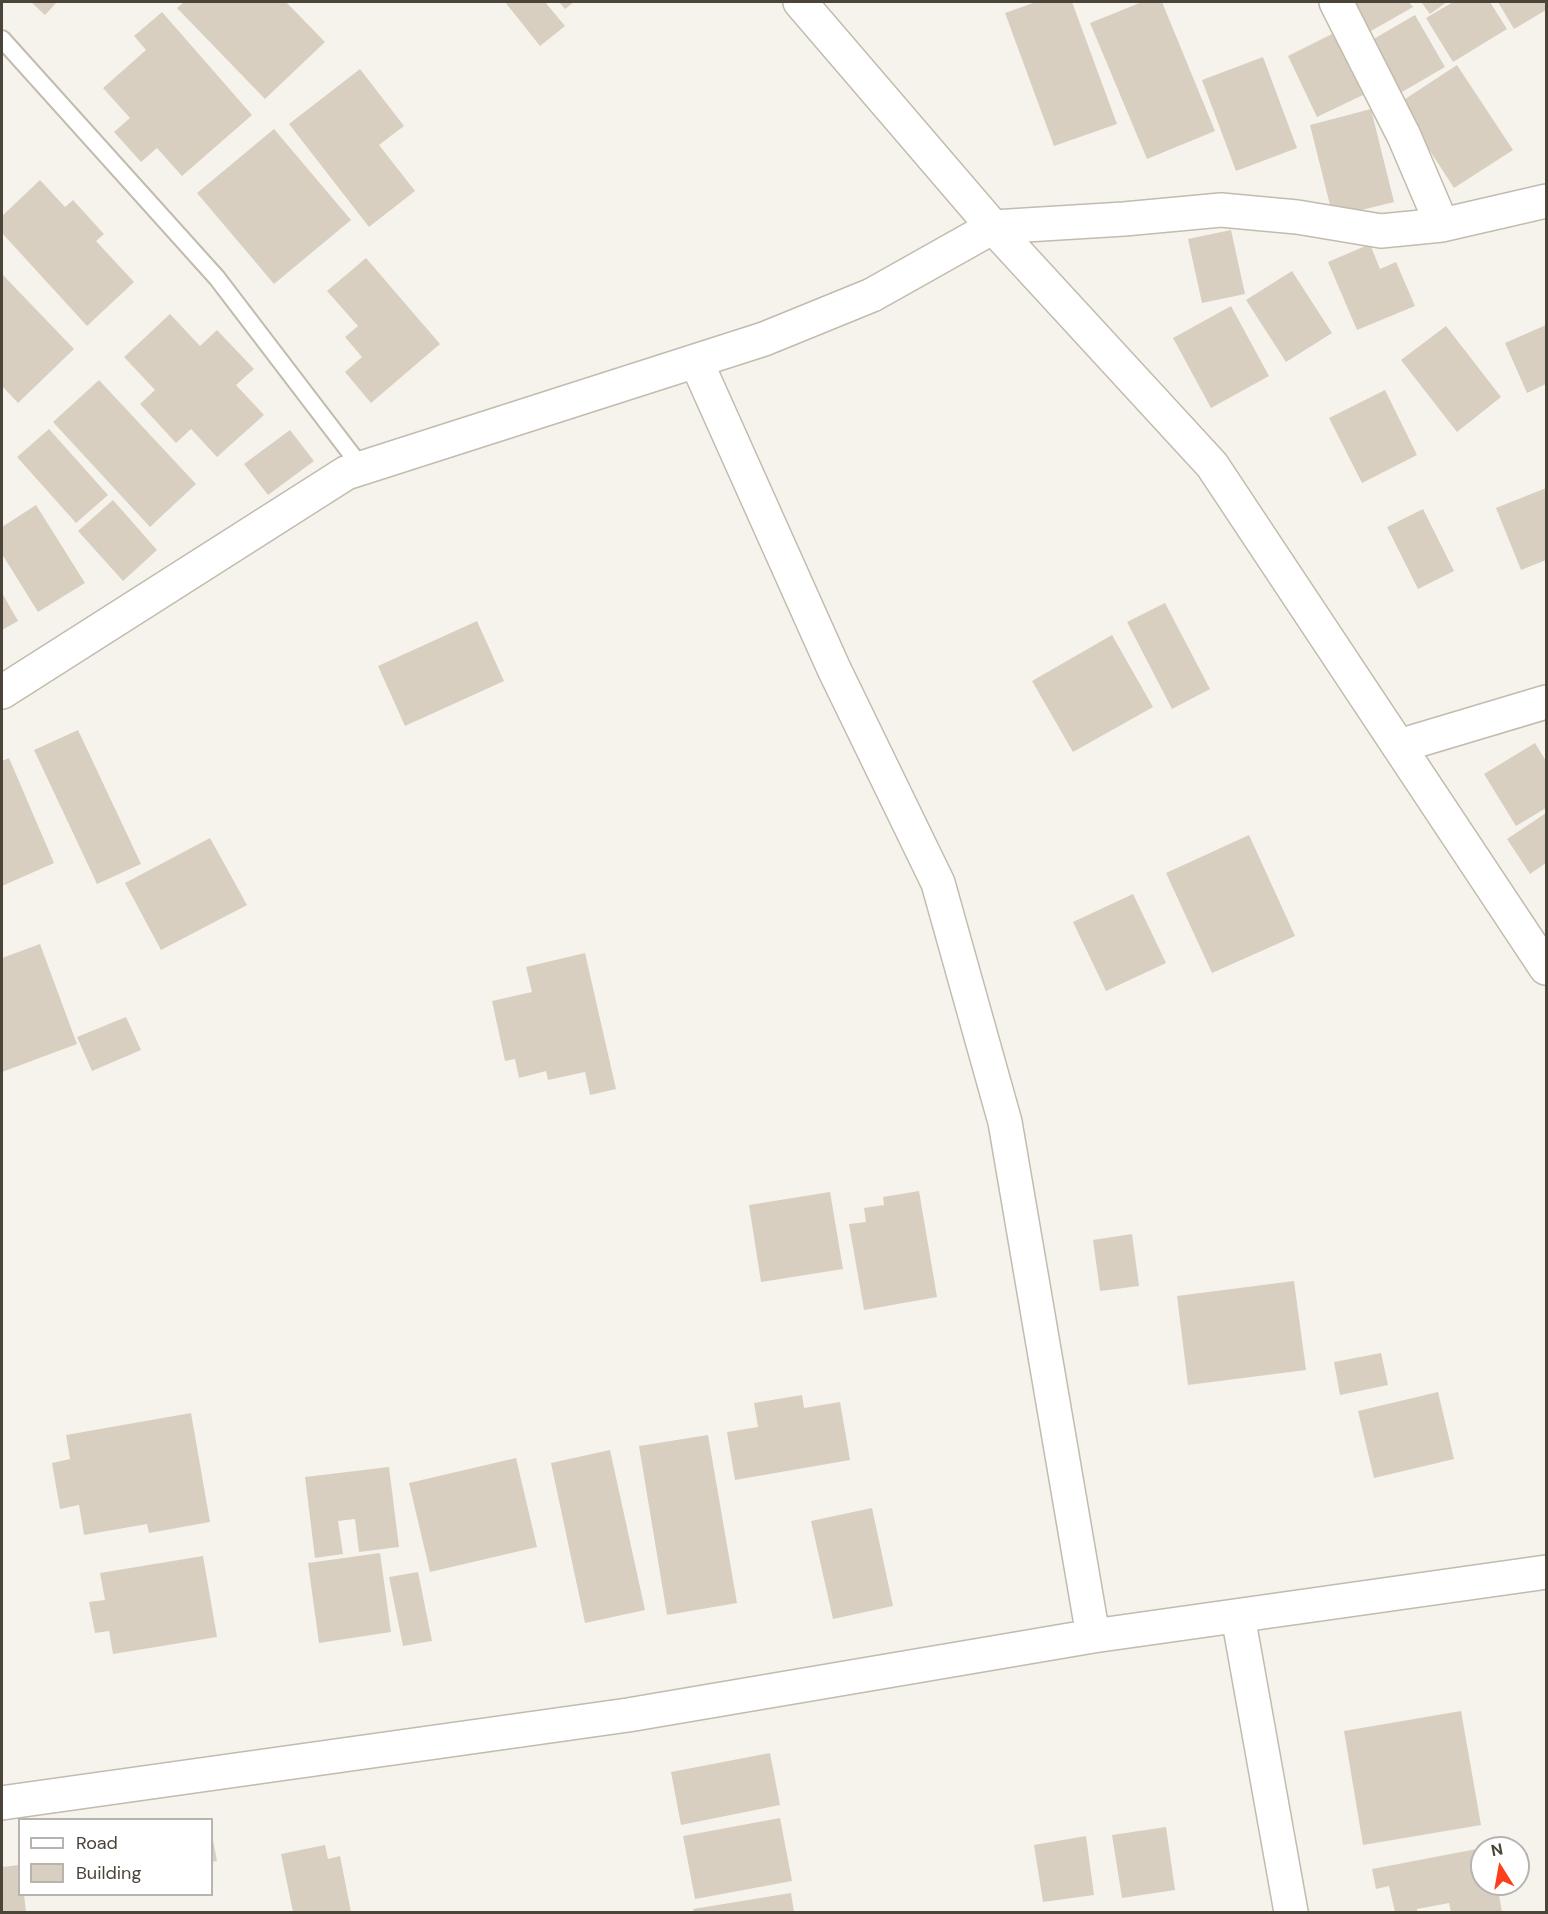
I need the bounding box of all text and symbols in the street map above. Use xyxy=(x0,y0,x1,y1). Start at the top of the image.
legend xyxy=(18,1818,213,1896)
text: Road xyxy=(76,1831,118,1855)
north arrow xyxy=(1470,1836,1530,1896)
text: N xyxy=(1489,1838,1505,1861)
text: Building xyxy=(76,1861,141,1885)

